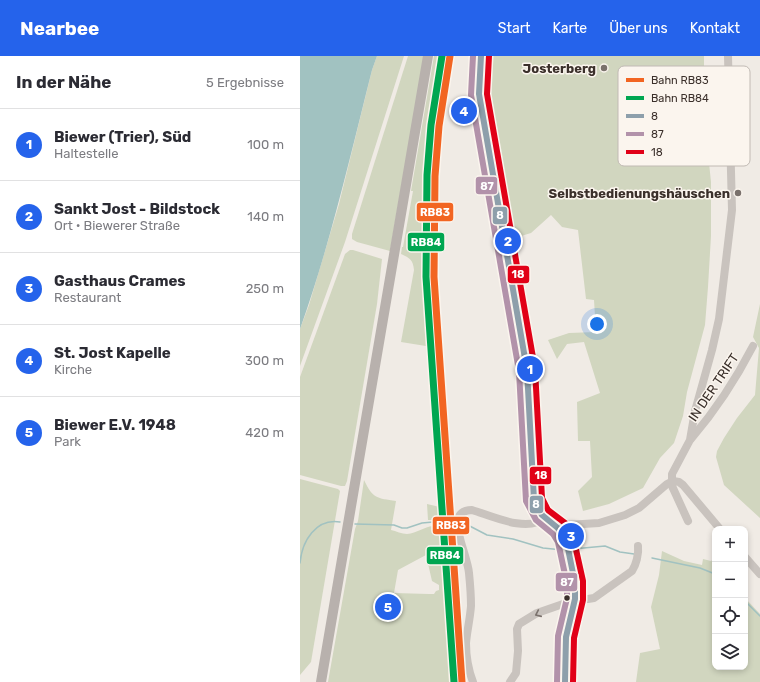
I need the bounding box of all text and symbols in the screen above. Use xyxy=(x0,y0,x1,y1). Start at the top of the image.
text: Nearbee xyxy=(20,17,99,40)
text: Start xyxy=(498,20,531,37)
text: Karte xyxy=(553,20,587,37)
text: Über uns xyxy=(609,20,668,37)
text: Kontakt xyxy=(690,20,740,37)
place label: Josterberg xyxy=(522,61,596,76)
marker: Josterberg xyxy=(599,63,609,73)
legend xyxy=(618,66,750,166)
text: In der Nähe xyxy=(16,72,111,92)
text: Bahn RB83 xyxy=(651,74,709,87)
text: 5 Ergebnisse xyxy=(206,75,284,90)
text: Bahn RB84 xyxy=(651,92,709,105)
pin: 4 xyxy=(451,96,477,126)
text: 8 xyxy=(651,110,658,123)
text: Biewer (Trier), Süd xyxy=(54,128,191,146)
text: 87 xyxy=(651,128,664,141)
text: 1 xyxy=(26,137,32,152)
text: 100 m xyxy=(247,137,284,152)
text: Haltestelle xyxy=(54,146,119,161)
text: 18 xyxy=(651,146,663,159)
line badge: 87 xyxy=(475,176,498,195)
text: 87 xyxy=(480,180,495,193)
place label: Selbstbedienungshäuschen xyxy=(549,186,730,201)
marker: Selbstbedienungshäuschen xyxy=(733,188,743,198)
text: Sankt Jost - Bildstock xyxy=(54,200,220,218)
line badge: RB83 xyxy=(416,202,454,222)
text: RB83 xyxy=(420,206,450,219)
line badge: 8 xyxy=(492,206,508,225)
text: 2 xyxy=(25,209,33,224)
text: 140 m xyxy=(247,209,284,224)
text: 8 xyxy=(496,209,504,222)
text: Ort · Biewerer Straße xyxy=(54,218,180,233)
pin: 2 xyxy=(495,226,521,256)
line badge: RB84 xyxy=(407,232,445,252)
text: RB84 xyxy=(411,236,442,249)
line badge: 18 xyxy=(507,265,530,284)
text: 18 xyxy=(512,268,524,281)
text: Gasthaus Crames xyxy=(54,272,186,290)
text: 3 xyxy=(25,281,33,296)
text: 250 m xyxy=(246,281,284,296)
text: Restaurant xyxy=(54,290,121,305)
your location xyxy=(587,314,607,334)
text: St. Jost Kapelle xyxy=(54,344,171,362)
street label: IN DER TRIFT xyxy=(685,350,742,424)
text: 4 xyxy=(25,353,33,368)
text: 300 m xyxy=(245,353,284,368)
pin: 1 xyxy=(517,354,543,384)
text: Kirche xyxy=(54,362,92,377)
text: Biewer E.V. 1948 xyxy=(54,416,176,434)
text: 5 xyxy=(25,425,33,440)
text: 420 m xyxy=(245,425,284,440)
text: Park xyxy=(54,434,81,449)
line badge: 18 xyxy=(529,466,552,485)
text: 18 xyxy=(535,469,547,482)
line badge: 8 xyxy=(529,495,544,514)
text: 8 xyxy=(532,498,540,511)
line badge: RB83 xyxy=(432,516,470,535)
text: RB83 xyxy=(436,519,466,532)
pin: 3 xyxy=(558,521,584,551)
map controls xyxy=(712,526,748,670)
button: + xyxy=(712,526,748,562)
line badge: RB84 xyxy=(426,546,464,565)
text: RB84 xyxy=(430,549,461,562)
button: − xyxy=(712,562,748,598)
line badge: 87 xyxy=(555,572,578,592)
text: 87 xyxy=(560,576,575,589)
pin: 5 xyxy=(375,592,401,622)
unlabelled marker xyxy=(562,593,572,603)
button: locate xyxy=(712,598,748,634)
one-way arrow xyxy=(534,609,541,617)
button: layers xyxy=(712,634,748,670)

